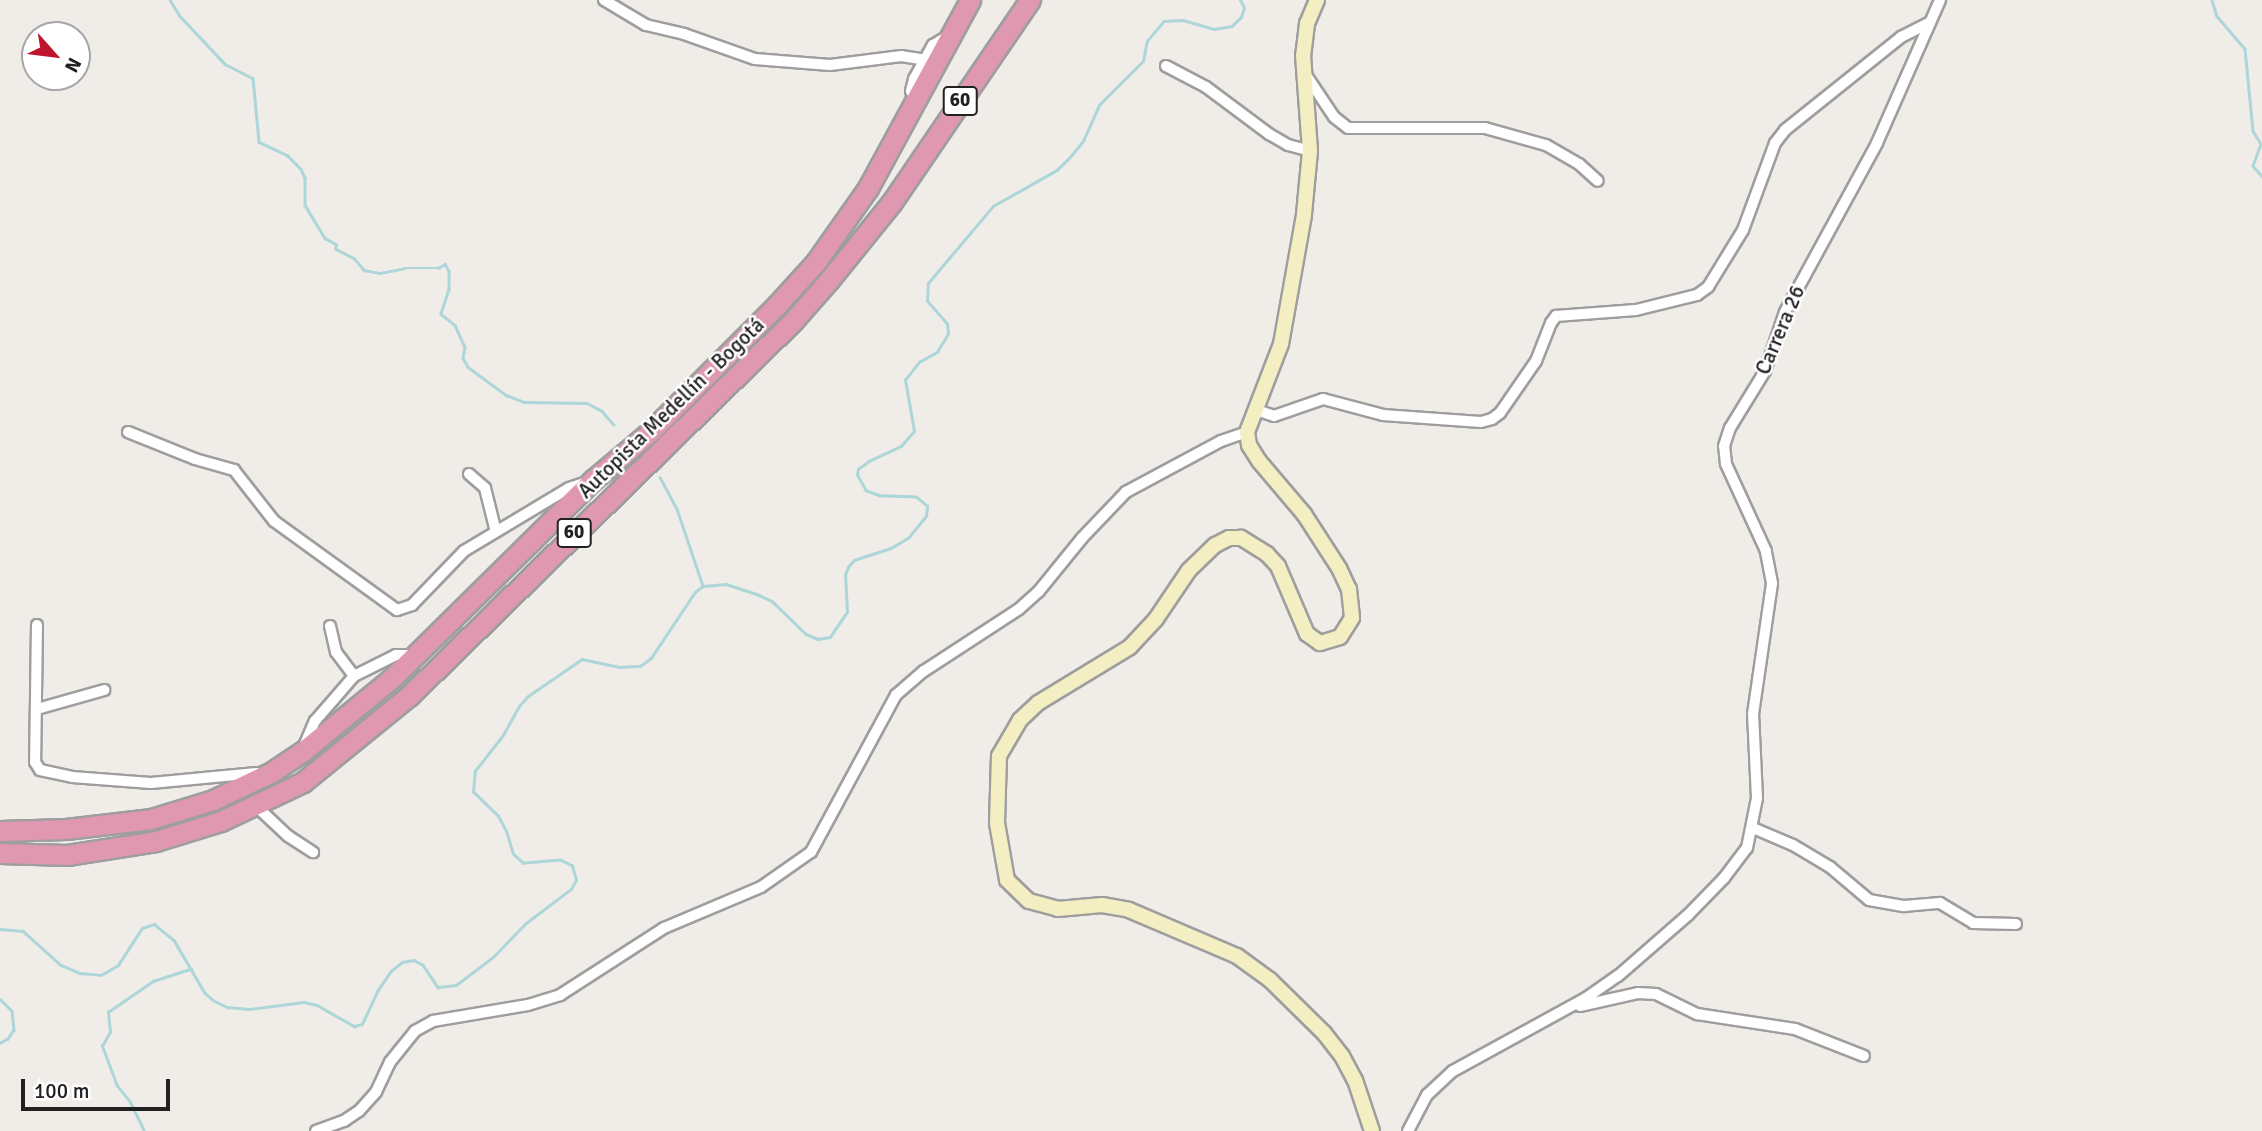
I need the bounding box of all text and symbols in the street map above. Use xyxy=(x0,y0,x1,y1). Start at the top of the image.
north arrow xyxy=(21,21,91,91)
text: N xyxy=(59,53,86,76)
road number: 60 xyxy=(942,86,978,116)
street label: Carrera 26 xyxy=(1750,282,1810,378)
street label: Autopista Medellín - Bogotá xyxy=(573,312,769,504)
road number: 60 xyxy=(556,518,592,548)
scale bar xyxy=(24,1064,173,1108)
text: 100 m xyxy=(34,1078,89,1104)

